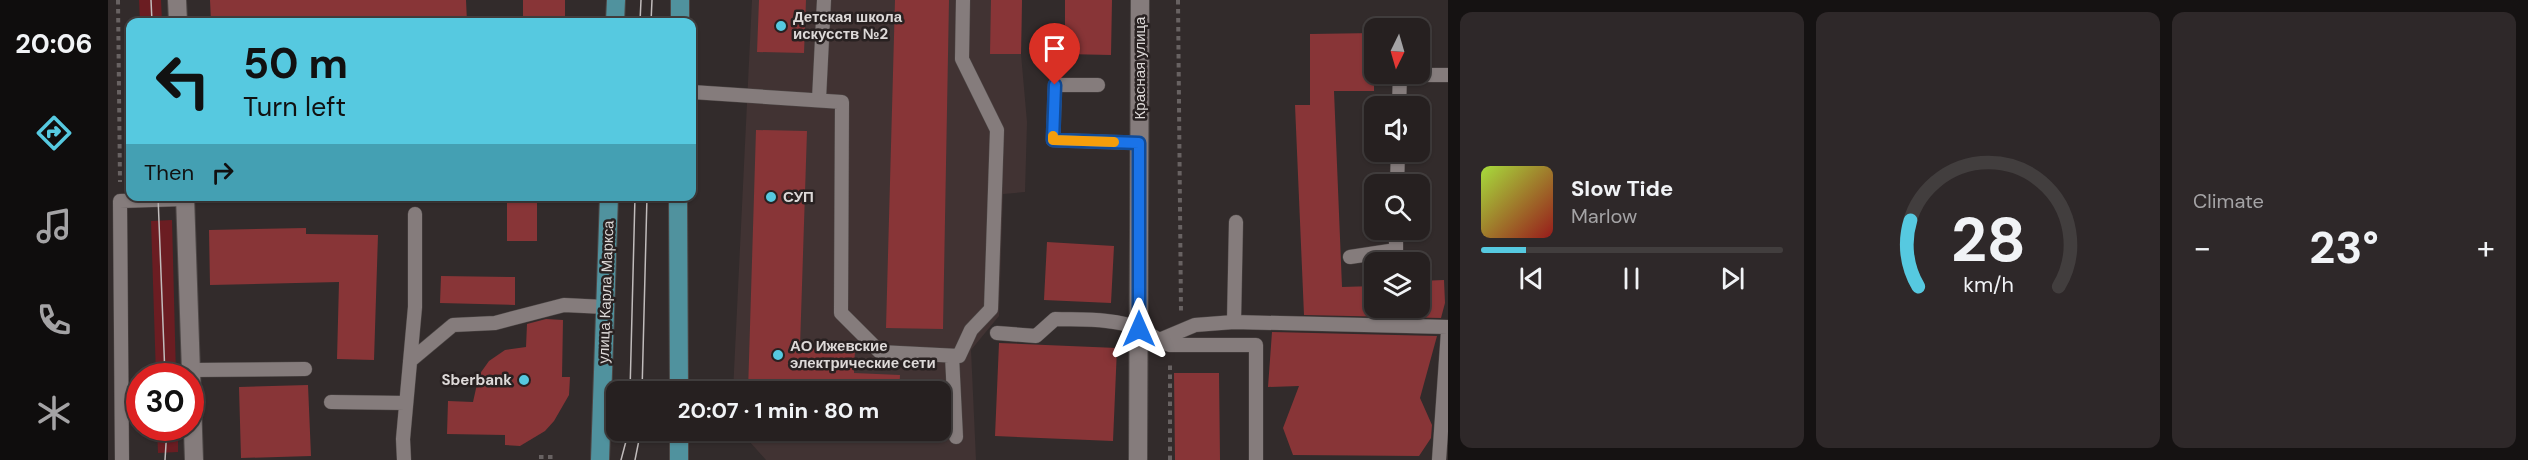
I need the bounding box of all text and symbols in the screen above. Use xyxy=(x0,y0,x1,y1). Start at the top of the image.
place label: Детская школа искусств №2 xyxy=(793,7,903,44)
street label: Красная улица xyxy=(1130,16,1150,119)
north arrow xyxy=(1364,18,1430,84)
map controls xyxy=(1364,18,1430,318)
marker: Детская школа искусств №2 xyxy=(774,19,788,33)
pin xyxy=(1029,23,1080,85)
text: 20:06 xyxy=(15,26,93,61)
icon: arrive xyxy=(1038,32,1071,65)
text: 50 m xyxy=(243,36,348,91)
icon: left xyxy=(144,42,222,120)
text: Turn left xyxy=(243,89,346,124)
button: sound xyxy=(1364,96,1430,162)
icon: directions xyxy=(33,112,75,154)
icon: right xyxy=(206,156,239,189)
text: Then xyxy=(144,158,194,187)
button: search xyxy=(1364,174,1430,240)
text: Slow Tide xyxy=(1571,174,1673,203)
place label: СУП xyxy=(783,187,814,207)
text: Climate xyxy=(2193,188,2264,214)
marker: СУП xyxy=(764,190,778,204)
text: 28 xyxy=(1950,199,2026,280)
text: Marlow xyxy=(1571,203,1637,229)
icon: music xyxy=(33,205,75,247)
text: 23° xyxy=(2309,218,2379,277)
street label: улица Карла Маркса xyxy=(594,219,619,364)
text: − xyxy=(2193,226,2211,269)
text: + xyxy=(2477,226,2495,269)
button: layers xyxy=(1364,252,1430,318)
icon: previous xyxy=(1515,262,1548,295)
icon: pause xyxy=(1615,262,1648,295)
icon: next xyxy=(1716,262,1749,295)
text: km/h xyxy=(1963,271,2013,299)
position arrow xyxy=(1107,297,1171,361)
icon: phone xyxy=(33,299,75,341)
place label: АО Ижевские электрические сети xyxy=(790,336,936,373)
marker: АО Ижевские электрические сети xyxy=(771,348,785,362)
speed limit sign: 30 xyxy=(126,363,204,441)
place label: Sberbank xyxy=(441,370,512,390)
marker: Sberbank xyxy=(517,373,531,387)
icon: climate xyxy=(33,392,75,434)
text: 20:07 · 1 min · 80 m xyxy=(678,396,879,425)

